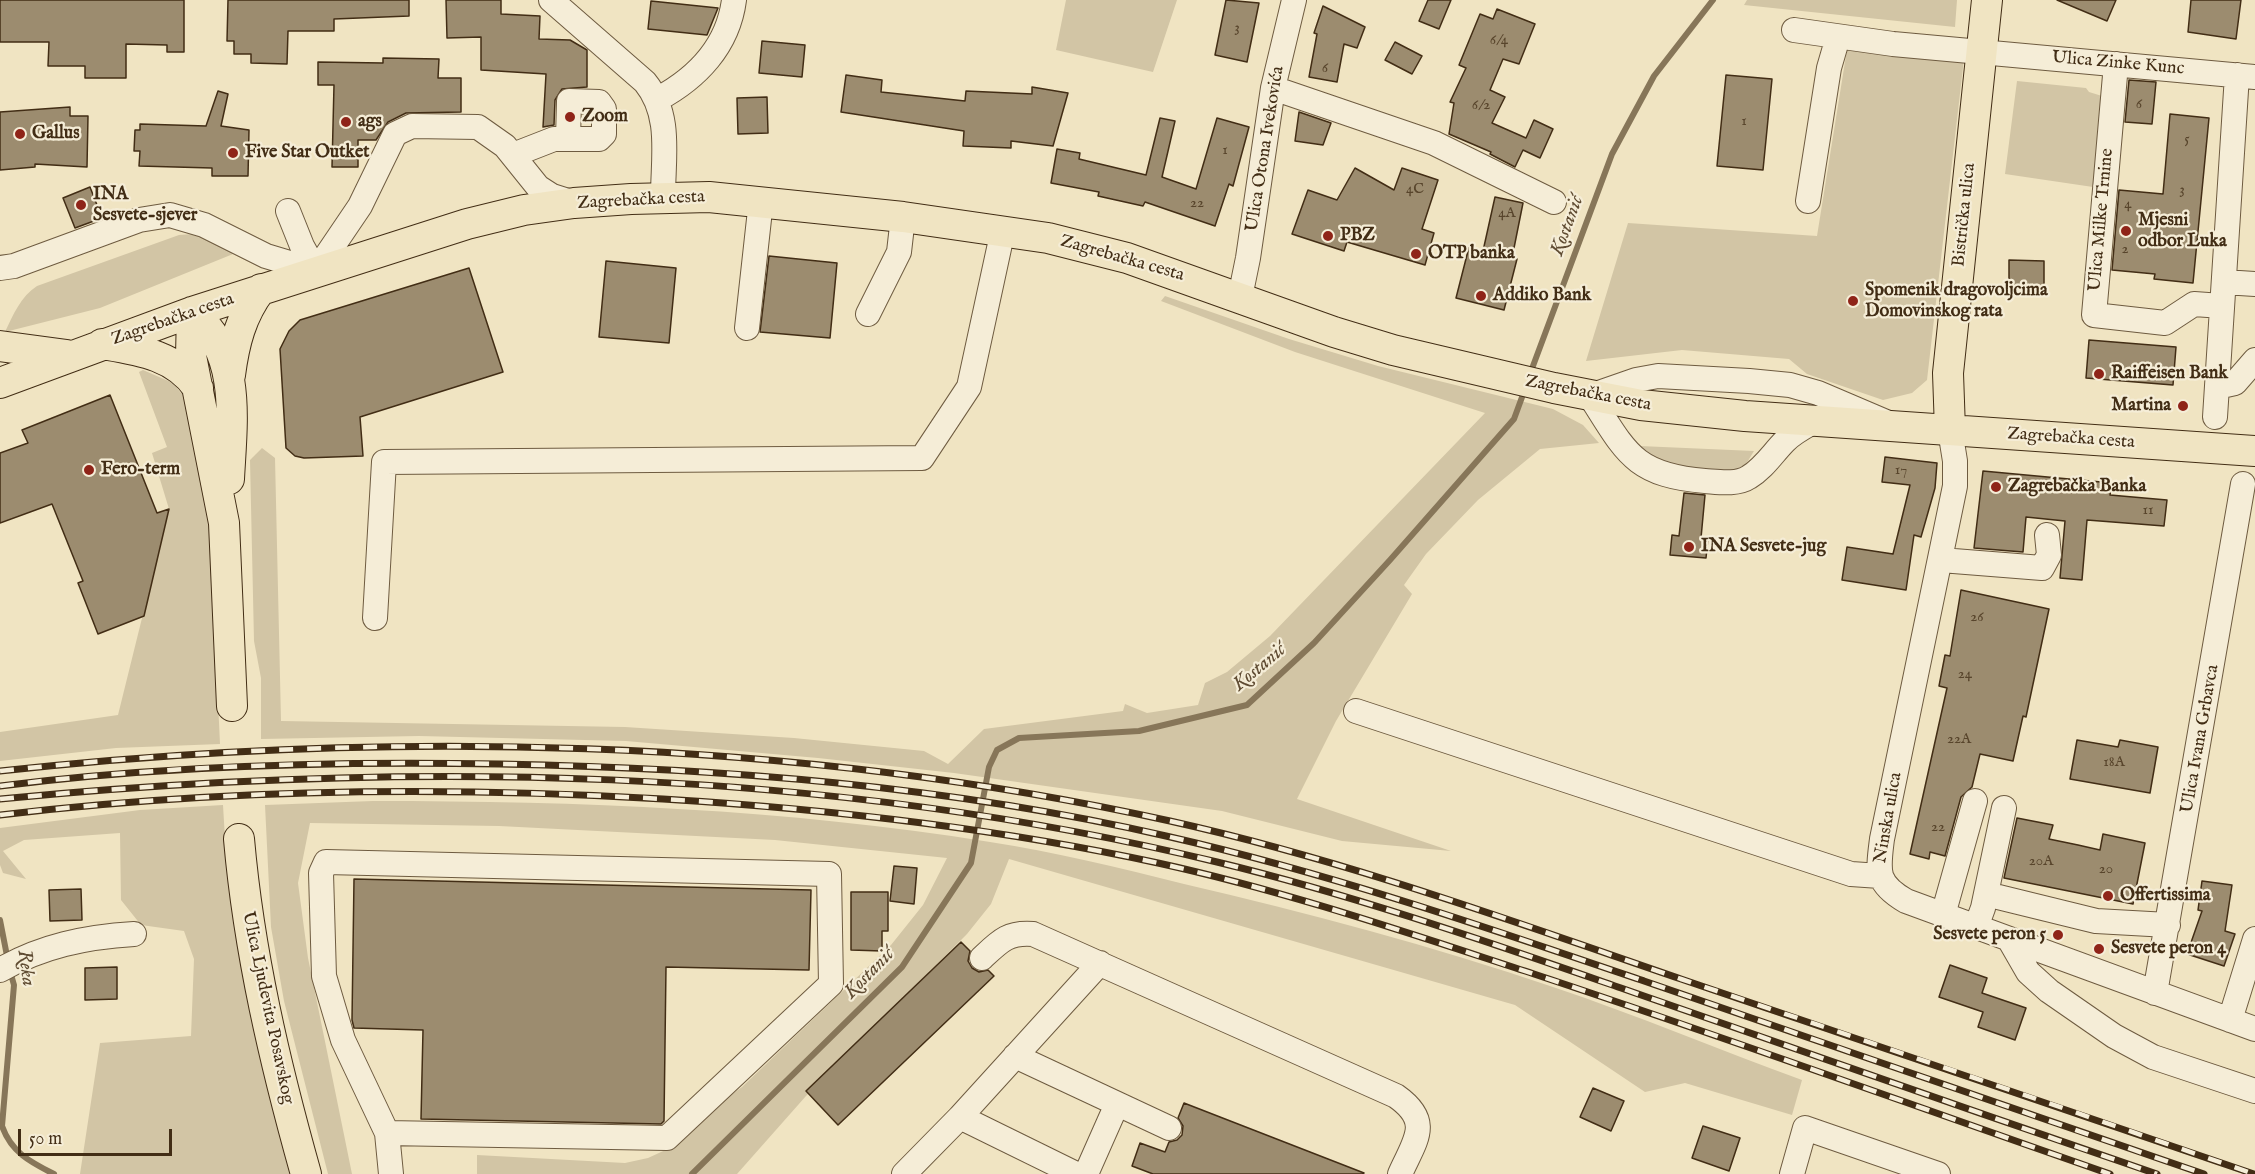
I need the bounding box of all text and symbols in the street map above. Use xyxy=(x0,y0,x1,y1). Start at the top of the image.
house number: 3 xyxy=(1234,20,1240,38)
house number: 6/4 xyxy=(1490,32,1508,50)
street label: Ulica Zinke Kunc xyxy=(2051,47,2185,81)
house number: 6 xyxy=(1322,60,1328,78)
street label: Ulica Otona Ivekovića xyxy=(1242,65,1290,233)
house number: 6 xyxy=(2136,96,2142,114)
house number: 6/2 xyxy=(1472,97,1490,115)
place label: Zoom xyxy=(582,106,628,128)
marker: Zoom xyxy=(563,110,577,124)
place label: ags xyxy=(358,111,382,133)
house number: 1 xyxy=(1741,113,1747,131)
marker: ags xyxy=(339,115,353,129)
place label: Gallus xyxy=(32,123,80,145)
marker: Gallus xyxy=(13,127,27,141)
house number: 5 xyxy=(2184,131,2190,149)
place label: Five Star Outket xyxy=(245,142,369,164)
house number: 1 xyxy=(1222,142,1228,160)
marker: Five Star Outket xyxy=(226,146,240,160)
street label: Ulica Milke Trnine xyxy=(2085,148,2119,292)
street label: Bistrička ulica xyxy=(1949,162,1981,268)
house number: 4C xyxy=(1406,181,1424,199)
house number: 3 xyxy=(2179,182,2185,200)
place label: INA Sesvete-sjever xyxy=(93,184,197,226)
street label: Zagrebačka cesta xyxy=(577,187,705,215)
water label: Kostanić xyxy=(1546,193,1590,259)
house number: 22 xyxy=(1190,195,1204,213)
house number: 4 xyxy=(2124,196,2132,214)
marker: INA Sesvete-sjever xyxy=(74,198,88,212)
house number: 4A xyxy=(1498,205,1516,223)
place label: Mjesni odbor Luka xyxy=(2138,210,2227,252)
marker: Mjesni odbor Luka xyxy=(2119,224,2133,238)
place label: PBZ xyxy=(1340,225,1375,247)
marker: PBZ xyxy=(1321,229,1335,243)
street label: Zagrebačka cesta xyxy=(1058,231,1186,287)
house number: 2 xyxy=(2121,241,2129,259)
place label: OTP banka xyxy=(1428,243,1515,265)
marker: OTP banka xyxy=(1409,247,1423,261)
place label: Spomenik dragovoljcima Domovinskog rata xyxy=(1865,280,2048,322)
place label: Addiko Bank xyxy=(1493,285,1591,307)
street label: Zagrebačka cesta xyxy=(109,289,237,351)
marker: Addiko Bank xyxy=(1474,289,1488,303)
marker: Spomenik dragovoljcima Domovinskog rata xyxy=(1846,294,1860,308)
place label: Raiffeisen Bank xyxy=(2111,363,2228,385)
marker: Raiffeisen Bank xyxy=(2092,367,2106,381)
street label: Zagrebačka cesta xyxy=(1523,371,1653,417)
place label: Martina xyxy=(2111,395,2171,417)
marker: Martina xyxy=(2176,399,2190,413)
street label: Zagrebačka cesta xyxy=(2007,424,2135,454)
place label: Fero-term xyxy=(101,459,180,481)
house number: 17 xyxy=(1895,462,1907,480)
marker: Fero-term xyxy=(82,463,96,477)
place label: Zagrebačka Banka xyxy=(2008,476,2146,498)
marker: Zagrebačka Banka xyxy=(1989,480,2003,494)
house number: 11 xyxy=(2142,502,2154,520)
place label: INA Sesvete-jug xyxy=(1701,536,1826,558)
marker: INA Sesvete-jug xyxy=(1682,540,1696,554)
house number: 26 xyxy=(1970,609,1984,627)
water label: Kostanić xyxy=(1228,639,1292,697)
street label: Ulica Ivana Grbavca xyxy=(2177,663,2225,815)
house number: 24 xyxy=(1958,666,1972,684)
house number: 22A xyxy=(1947,731,1971,749)
house number: 18A xyxy=(2103,754,2125,772)
street label: Ninska ulica xyxy=(1870,771,1908,865)
house number: 22 xyxy=(1931,819,1945,837)
house number: 20A xyxy=(2029,853,2053,871)
house number: 20 xyxy=(2099,861,2113,879)
place label: Offertissima xyxy=(2120,885,2211,907)
marker: Offertissima xyxy=(2101,889,2115,903)
street label: Ulica Ljudevita Posavskog xyxy=(236,910,298,1106)
place label: Sesvete peron 5 xyxy=(1933,924,2046,946)
marker: Sesvete peron 5 xyxy=(2051,928,2065,942)
place label: Sesvete peron 4 xyxy=(2111,938,2226,960)
marker: Sesvete peron 4 xyxy=(2092,942,2106,956)
water label: Kostanić xyxy=(840,943,900,1005)
water label: Reka xyxy=(11,948,39,988)
scale bar xyxy=(21,1117,176,1155)
text: 50 m xyxy=(29,1128,62,1151)

